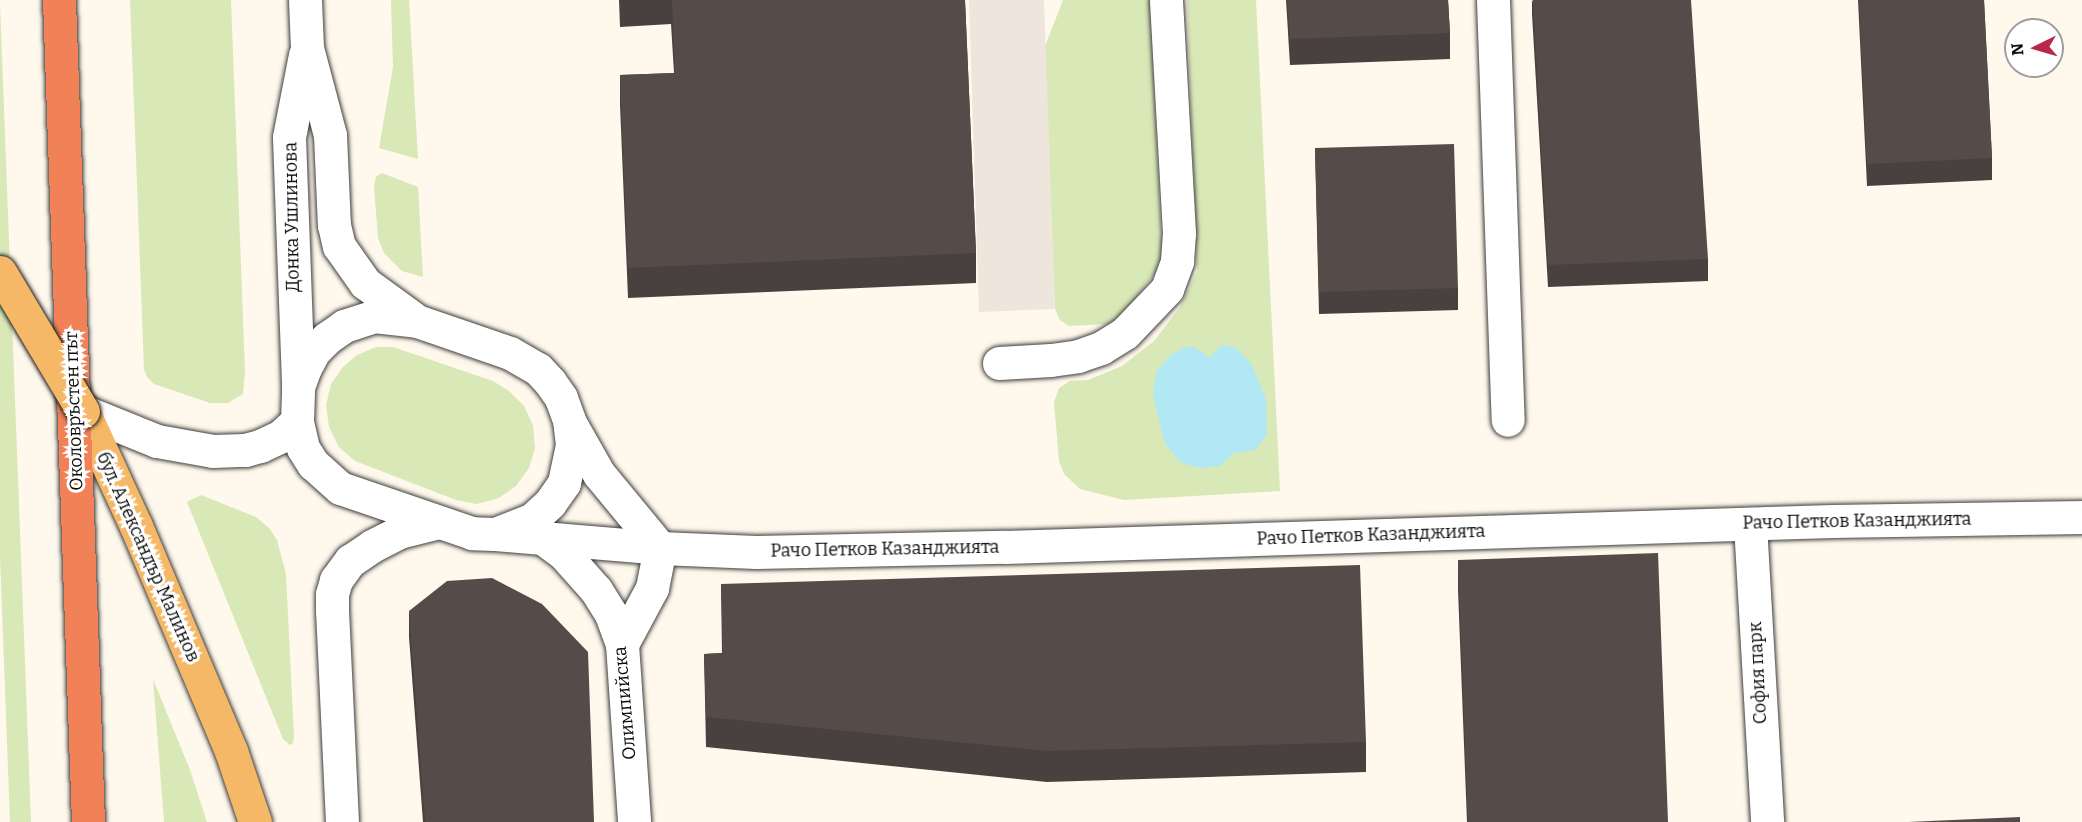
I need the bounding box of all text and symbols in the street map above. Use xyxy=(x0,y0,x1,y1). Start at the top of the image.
north arrow xyxy=(2004,18,2064,78)
text: N xyxy=(2008,42,2028,56)
street label: Донка Ушлинова xyxy=(280,142,304,292)
street label: Околовръстен път xyxy=(60,331,88,491)
street label: бул. Александър Малинов xyxy=(92,449,204,665)
street label: Рачо Петков Казанджията xyxy=(1742,508,1972,534)
street label: Рачо Петков Казанджията xyxy=(1256,520,1486,550)
street label: Рачо Петков Казанджията xyxy=(770,536,1000,562)
street label: София парк xyxy=(1745,621,1771,725)
street label: Олимпийска xyxy=(609,645,641,761)

